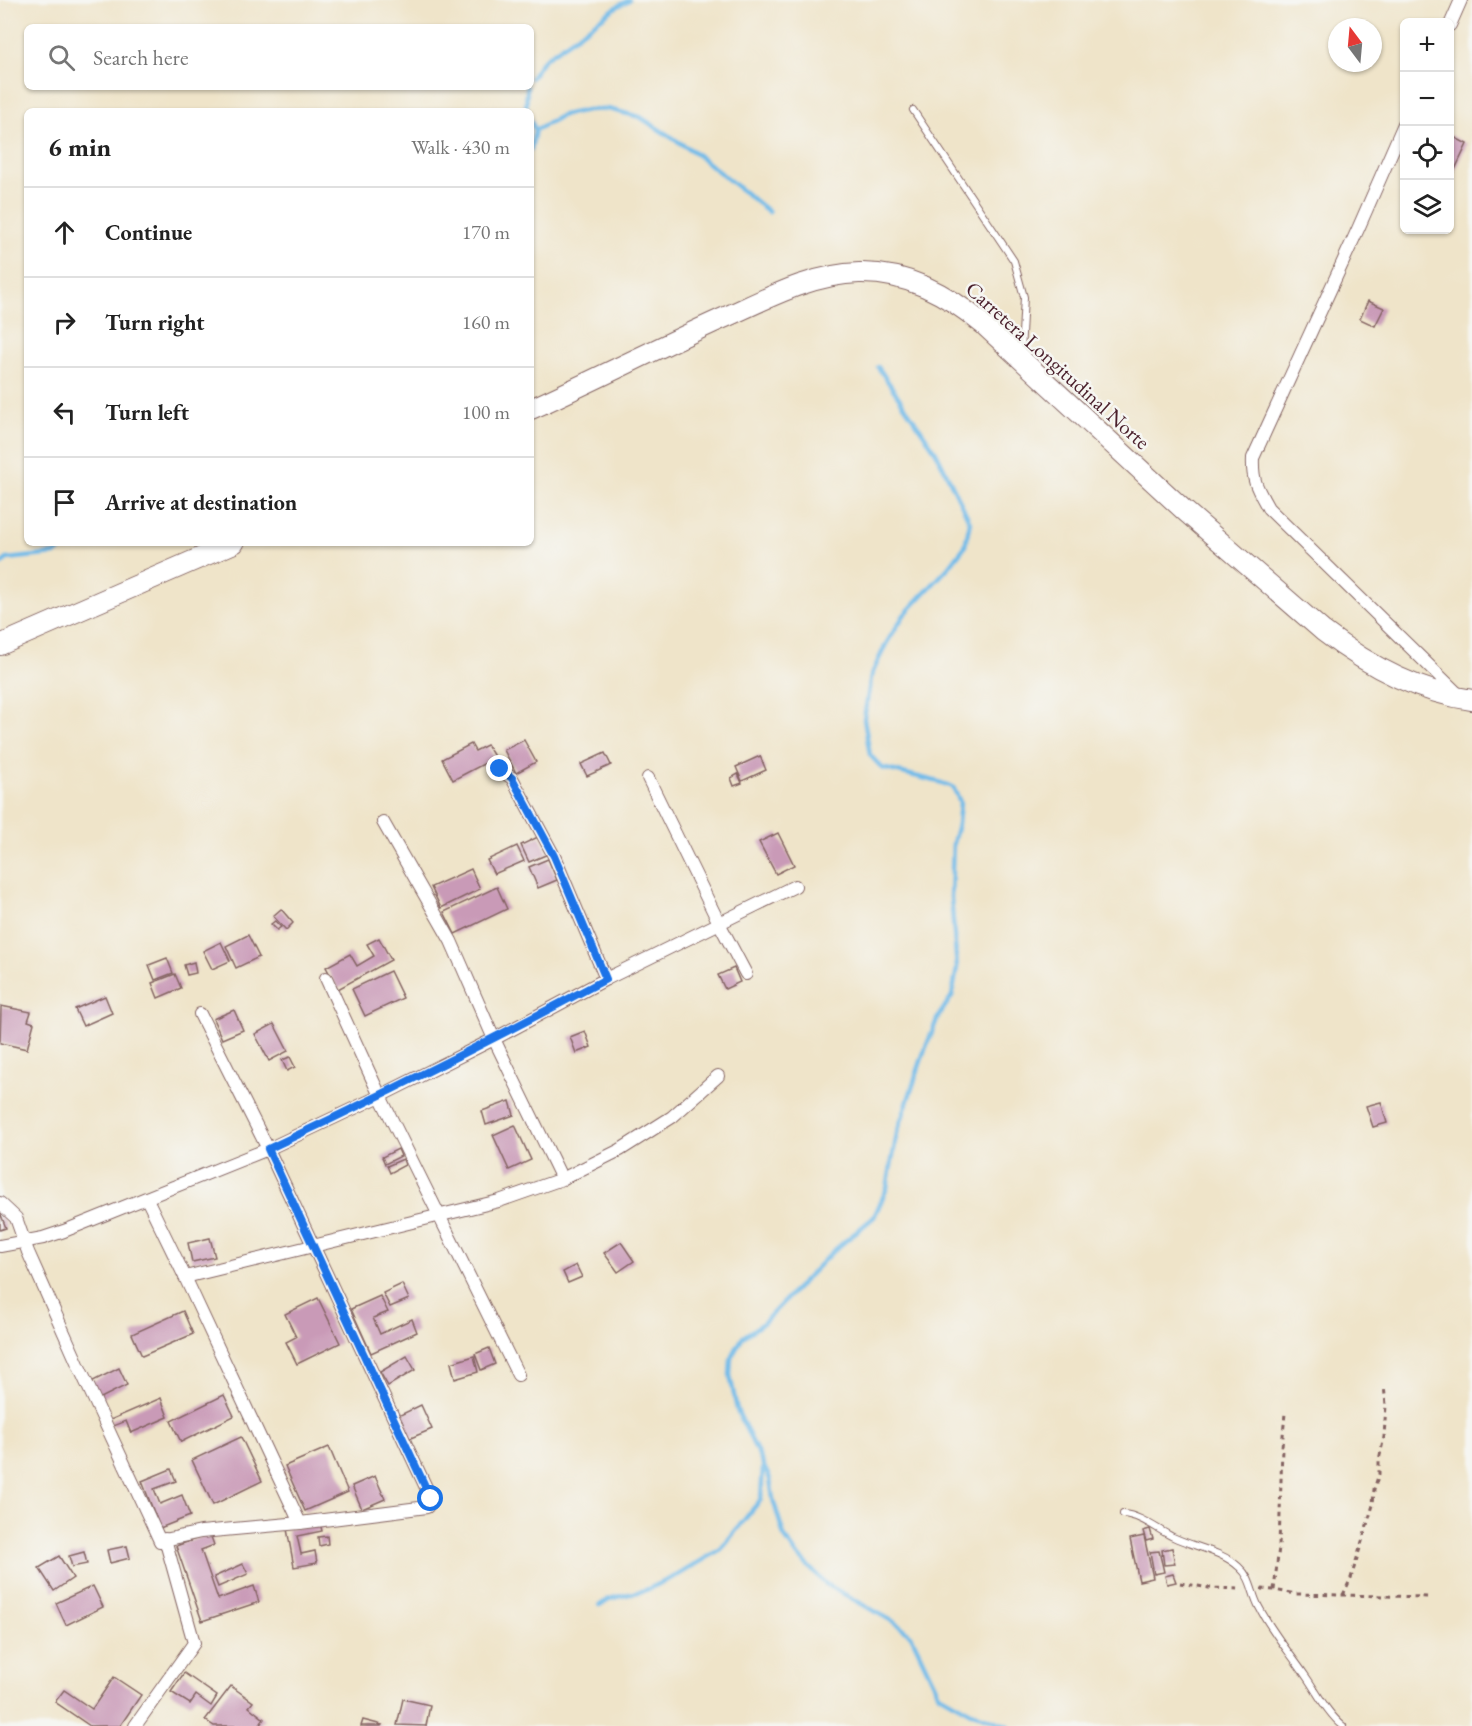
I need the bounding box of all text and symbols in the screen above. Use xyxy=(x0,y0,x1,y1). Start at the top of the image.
north arrow xyxy=(1328,18,1382,72)
map controls xyxy=(1400,18,1454,234)
button: + xyxy=(1400,18,1454,72)
search box xyxy=(24,24,534,90)
icon: search xyxy=(45,41,78,74)
text: Search here xyxy=(93,43,188,72)
button: − xyxy=(1400,72,1454,126)
button: locate xyxy=(1400,126,1454,180)
text: 6 min xyxy=(48,130,111,164)
text: Walk · 430 m xyxy=(411,134,510,160)
button: layers xyxy=(1400,180,1454,234)
icon: ahead xyxy=(48,216,81,249)
text: Continue xyxy=(105,218,192,247)
text: 170 m xyxy=(462,219,510,245)
street label: Carretera Longitudinal Norte xyxy=(960,275,1156,455)
icon: right xyxy=(48,306,81,339)
text: Turn right xyxy=(105,308,204,337)
text: 160 m xyxy=(462,309,510,335)
icon: left xyxy=(48,396,81,429)
text: Turn left xyxy=(105,398,189,427)
text: 100 m xyxy=(462,399,510,425)
icon: arrive xyxy=(48,486,81,519)
text: Arrive at destination xyxy=(105,488,297,517)
route end xyxy=(486,755,512,781)
route start xyxy=(417,1485,443,1511)

